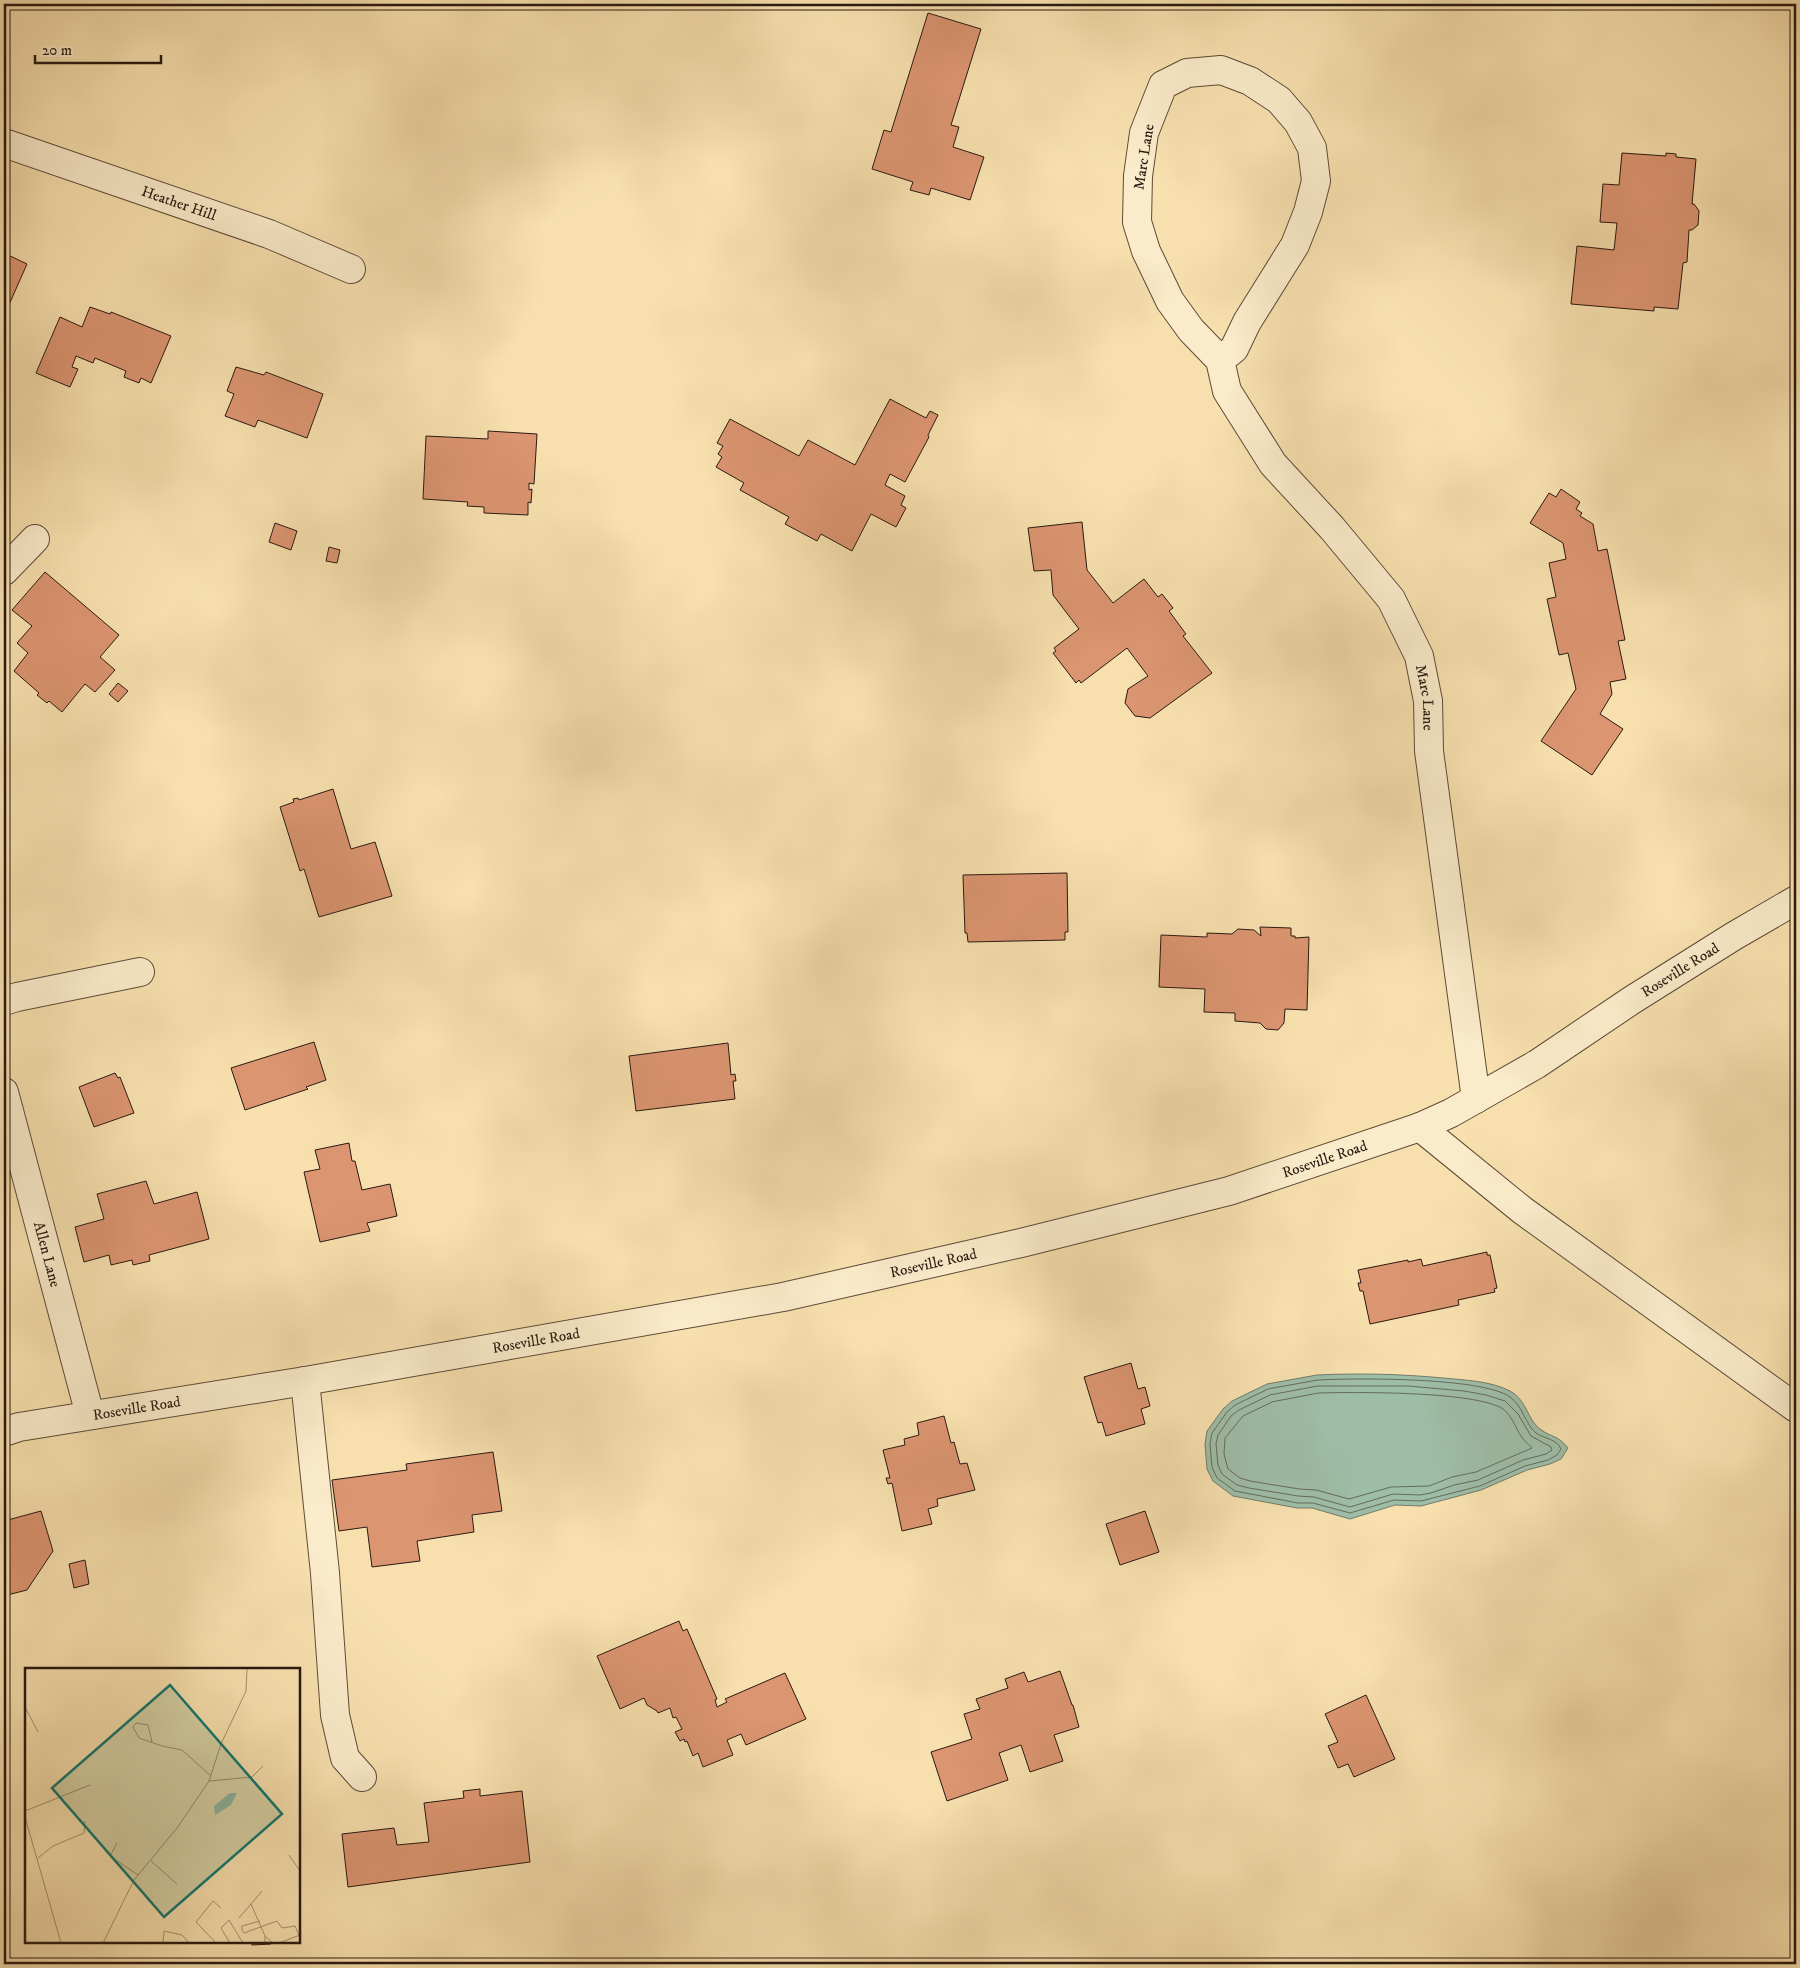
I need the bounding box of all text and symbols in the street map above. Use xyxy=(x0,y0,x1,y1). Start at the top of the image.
scale bar xyxy=(35,32,161,64)
text: 20 m xyxy=(42,41,72,60)
street label: Marc Lane xyxy=(1129,123,1159,191)
street label: Heather Hill xyxy=(139,181,219,225)
street label: Marc Lane xyxy=(1411,663,1438,731)
street label: Roseville Road xyxy=(1638,938,1723,1001)
street label: Roseville Road xyxy=(1280,1136,1370,1182)
street label: Allen Lane xyxy=(29,1220,65,1289)
street label: Roseville Road xyxy=(888,1244,979,1282)
street label: Roseville Road xyxy=(491,1323,582,1357)
street label: Roseville Road xyxy=(92,1392,182,1424)
inset map xyxy=(25,1668,300,1943)

